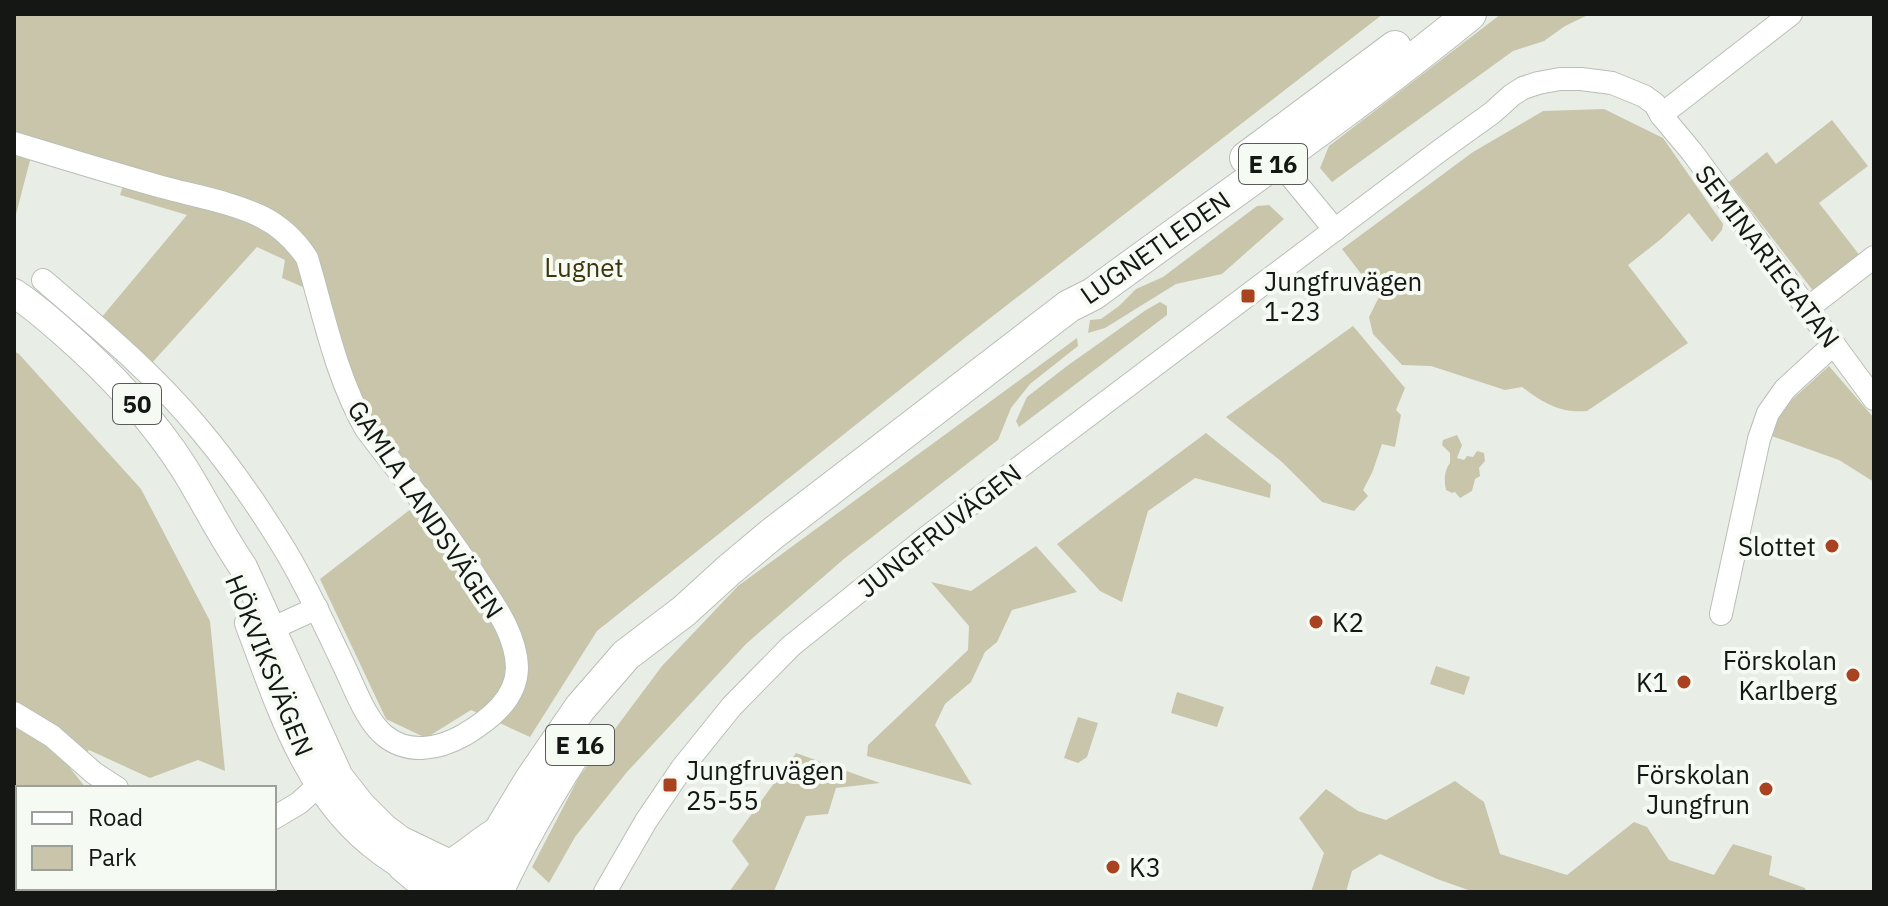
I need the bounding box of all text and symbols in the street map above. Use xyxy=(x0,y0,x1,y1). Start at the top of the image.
road number: E 16 xyxy=(1239,144,1307,184)
street label: SEMINARIEGATAN xyxy=(1688,158,1848,354)
street label: LUGNETLEDEN xyxy=(1073,183,1237,311)
park label: Lugnet xyxy=(544,250,624,284)
place label: Jungfruvägen 1-23 xyxy=(1264,264,1422,328)
marker: Jungfruvägen 1-23 xyxy=(1239,287,1257,305)
road number: 50 xyxy=(113,384,161,424)
street label: GAMLA LANDSVÄGEN xyxy=(340,393,512,625)
street label: JUNGFRUVÄGEN xyxy=(850,456,1028,604)
place label: Slottet xyxy=(1738,529,1816,563)
marker: Slottet xyxy=(1823,537,1841,555)
street label: HÖKVIKSVÄGEN xyxy=(218,569,322,761)
place label: K2 xyxy=(1332,605,1364,639)
marker: K2 xyxy=(1307,613,1325,631)
place label: Förskolan Karlberg xyxy=(1723,643,1837,707)
place label: K1 xyxy=(1636,665,1668,699)
marker: Förskolan Karlberg xyxy=(1844,666,1862,684)
marker: K1 xyxy=(1675,673,1693,691)
road number: E 16 xyxy=(546,725,614,765)
place label: Jungfruvägen 25-55 xyxy=(686,753,844,817)
place label: Förskolan Jungfrun xyxy=(1636,757,1750,821)
marker: Jungfruvägen 25-55 xyxy=(661,776,679,794)
marker: Förskolan Jungfrun xyxy=(1757,780,1775,798)
legend xyxy=(16,786,276,890)
text: Road xyxy=(88,801,143,833)
text: Park xyxy=(88,841,137,873)
place label: K3 xyxy=(1129,850,1161,884)
marker: K3 xyxy=(1104,858,1122,876)

